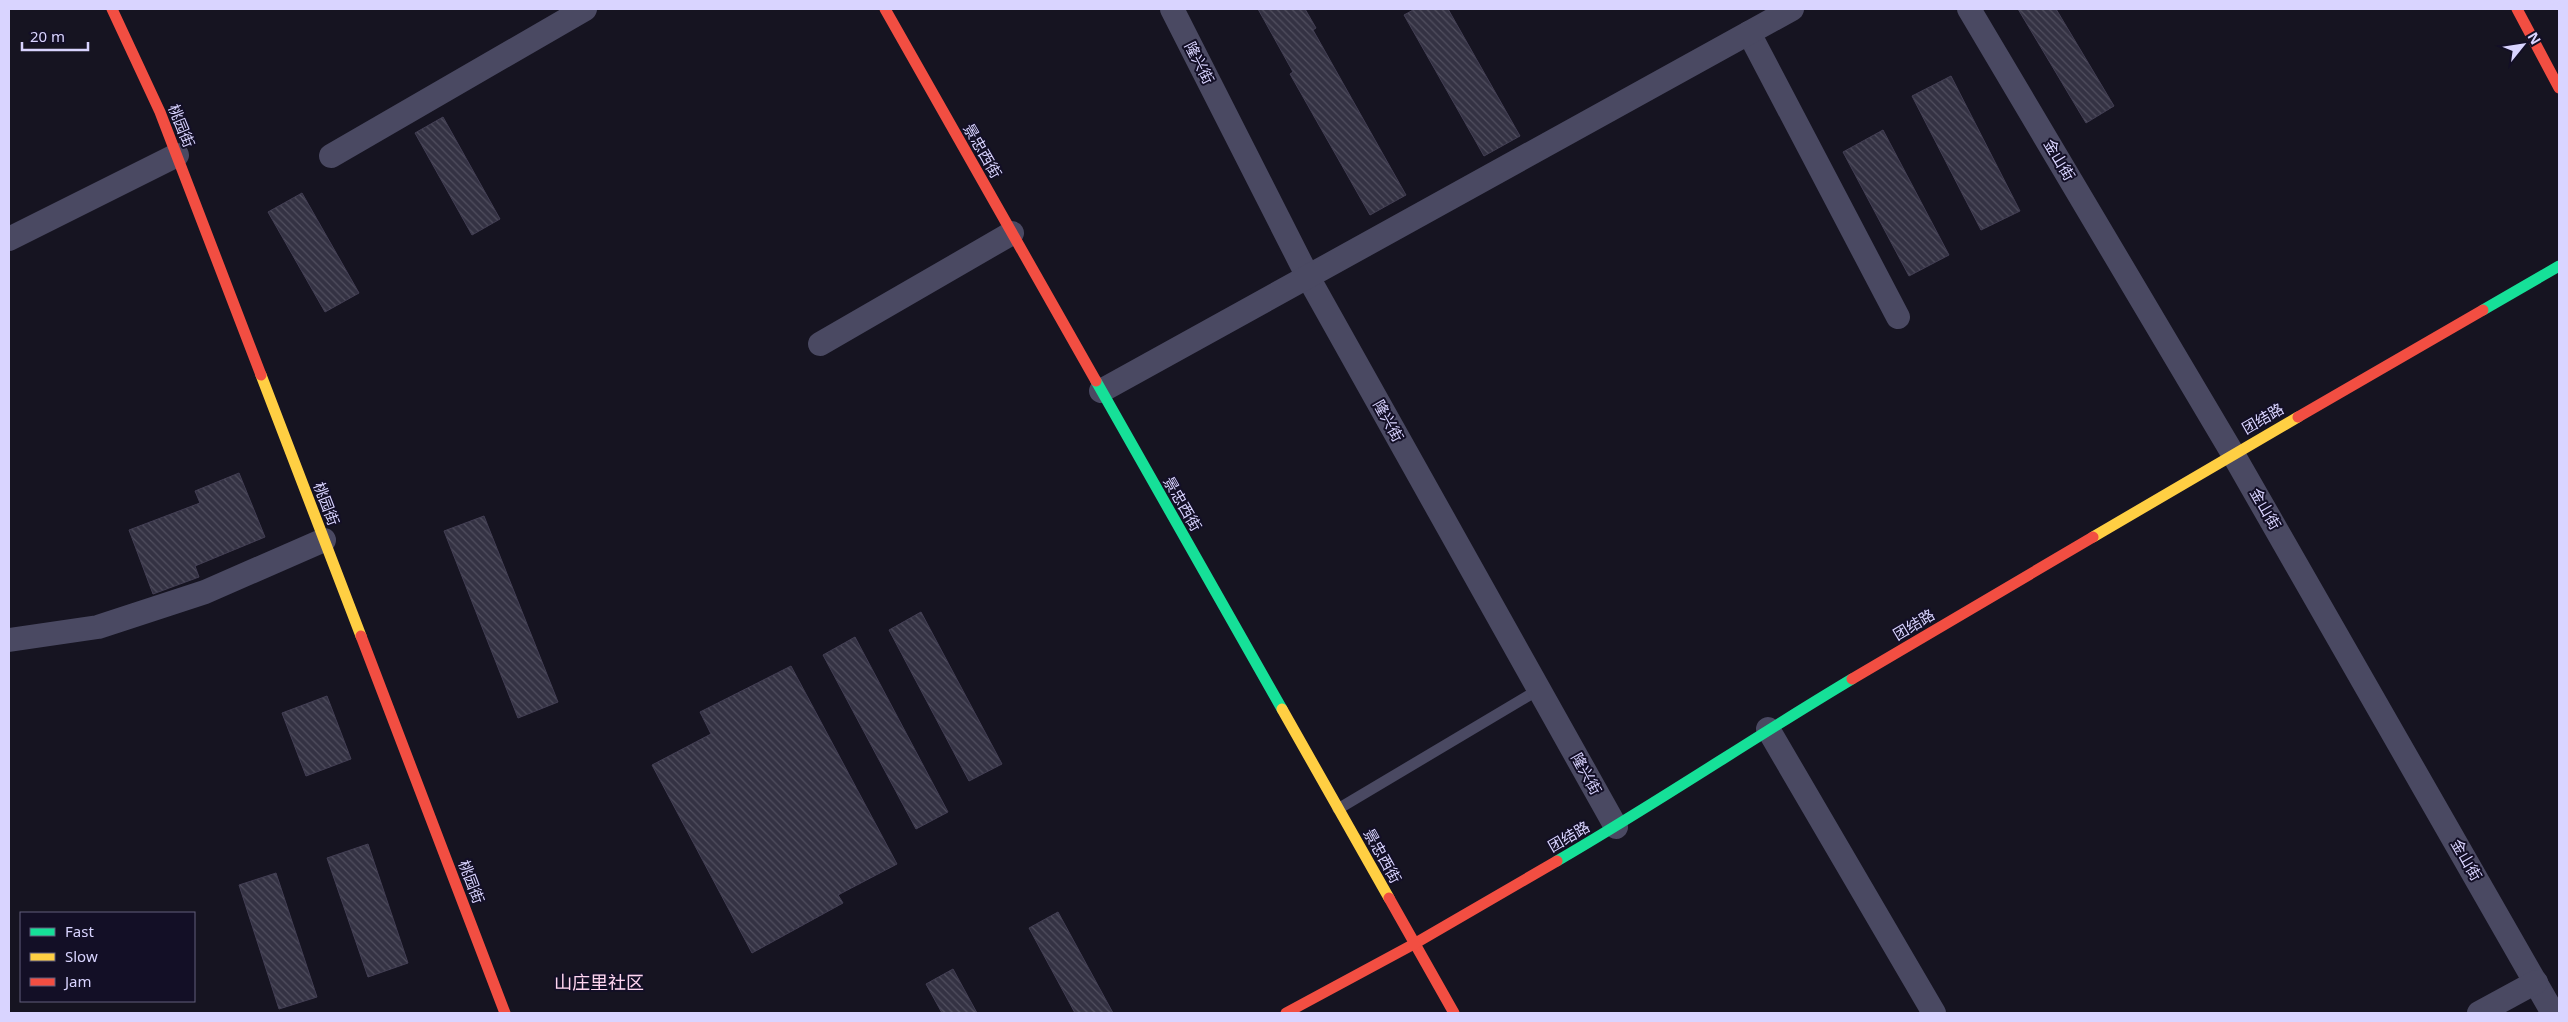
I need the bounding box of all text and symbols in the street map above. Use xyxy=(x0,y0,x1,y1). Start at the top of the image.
scale bar xyxy=(22,20,89,52)
north arrow xyxy=(2498,20,2548,70)
text: 20 m xyxy=(30,26,65,46)
text: N xyxy=(2524,29,2546,48)
street label: 隆兴街 xyxy=(1181,38,1219,87)
street label: 桃园街 xyxy=(164,101,200,150)
street label: 景忠西街 xyxy=(959,120,1007,181)
street label: 金山街 xyxy=(2040,135,2080,184)
street label: 隆兴街 xyxy=(1369,396,1409,445)
street label: 团结路 xyxy=(2238,398,2287,438)
street label: 景忠西街 xyxy=(1159,473,1207,534)
street label: 桃园街 xyxy=(310,479,344,528)
street label: 金山街 xyxy=(2246,484,2286,533)
street label: 团结路 xyxy=(1889,604,1938,644)
street label: 隆兴街 xyxy=(1567,749,1607,798)
street label: 团结路 xyxy=(1544,816,1593,856)
street label: 景忠西街 xyxy=(1360,824,1406,887)
street label: 金山街 xyxy=(2447,835,2487,884)
street label: 桃园街 xyxy=(455,857,489,906)
legend xyxy=(20,912,195,1002)
text: Fast xyxy=(65,921,94,941)
text: Slow xyxy=(65,946,98,966)
district label: 山庄里社区 xyxy=(554,970,644,994)
text: Jam xyxy=(63,971,92,991)

